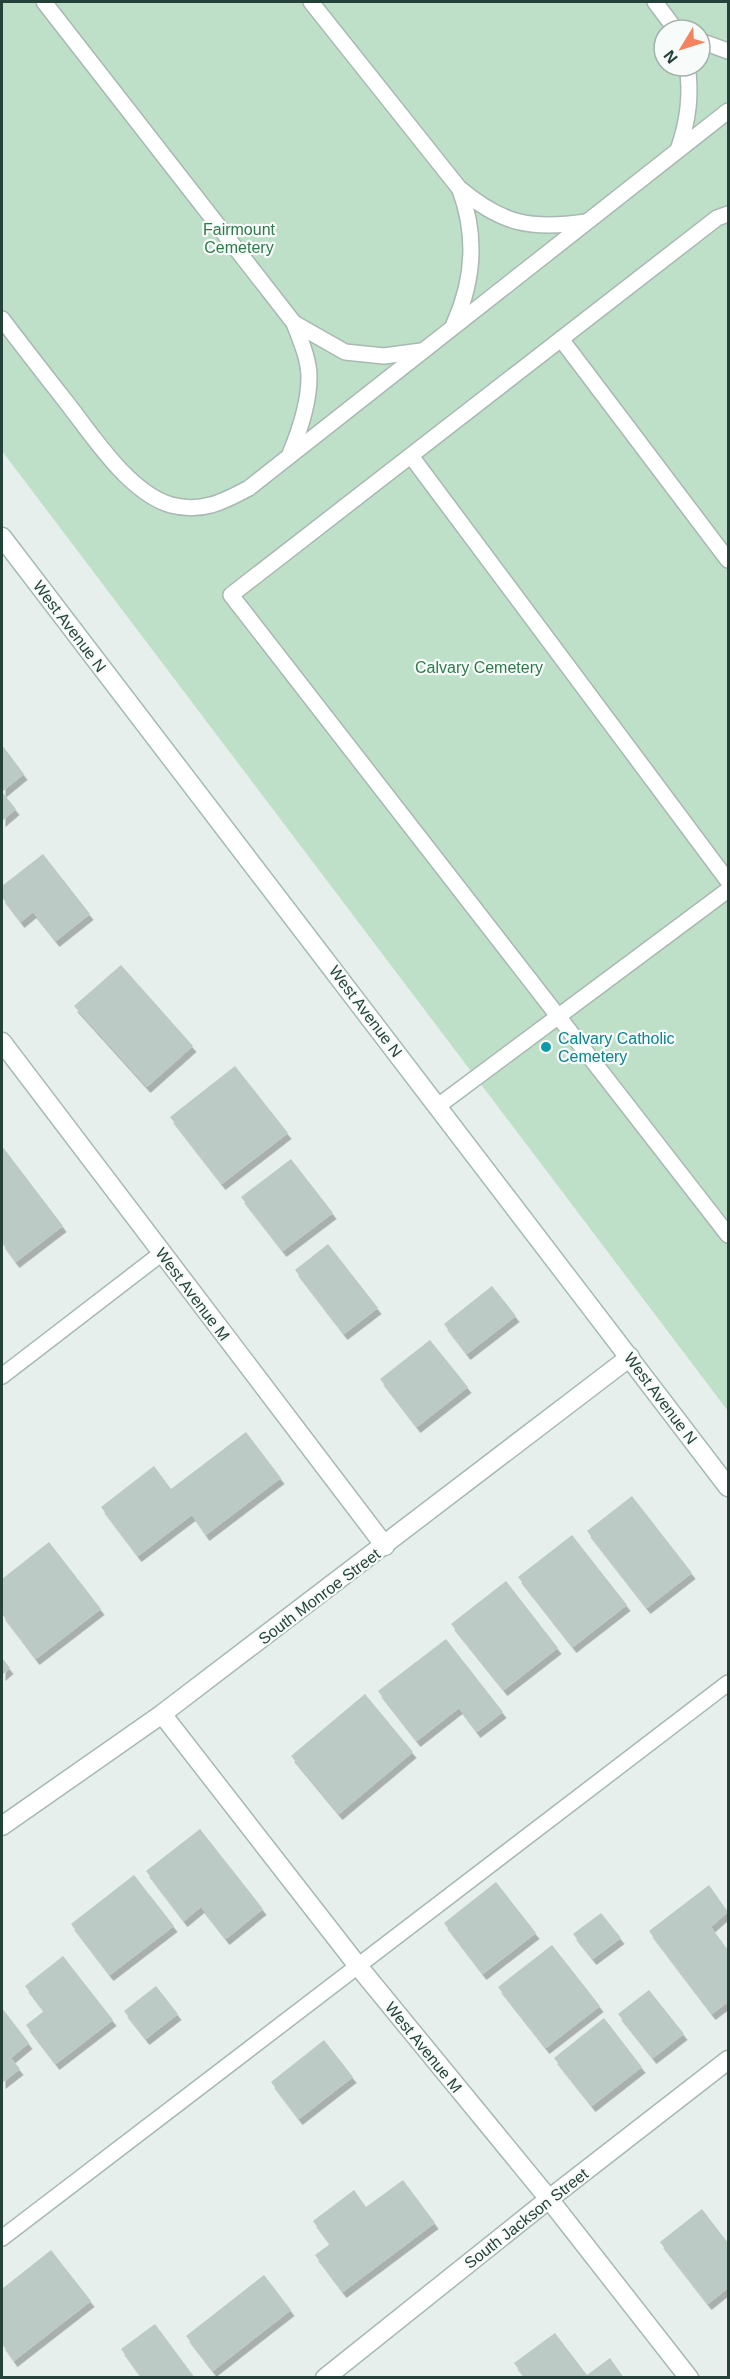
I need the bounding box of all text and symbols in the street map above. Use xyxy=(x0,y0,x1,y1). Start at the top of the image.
north arrow xyxy=(652,18,712,78)
text: N xyxy=(660,47,681,67)
park label: Fairmount Cemetery xyxy=(203,221,276,256)
street label: West Avenue N xyxy=(30,577,109,675)
park label: Calvary Cemetery xyxy=(415,659,543,676)
street label: West Avenue N xyxy=(326,962,405,1060)
place label: Calvary Catholic Cemetery xyxy=(558,1030,674,1065)
marker: Calvary Catholic Cemetery xyxy=(539,1040,553,1054)
street label: West Avenue M xyxy=(152,1245,233,1344)
street label: West Avenue N xyxy=(621,1349,700,1447)
street label: South Monroe Street xyxy=(255,1545,384,1648)
street label: West Avenue M xyxy=(382,1999,465,2096)
street label: South Jackson Street xyxy=(461,2165,592,2272)

